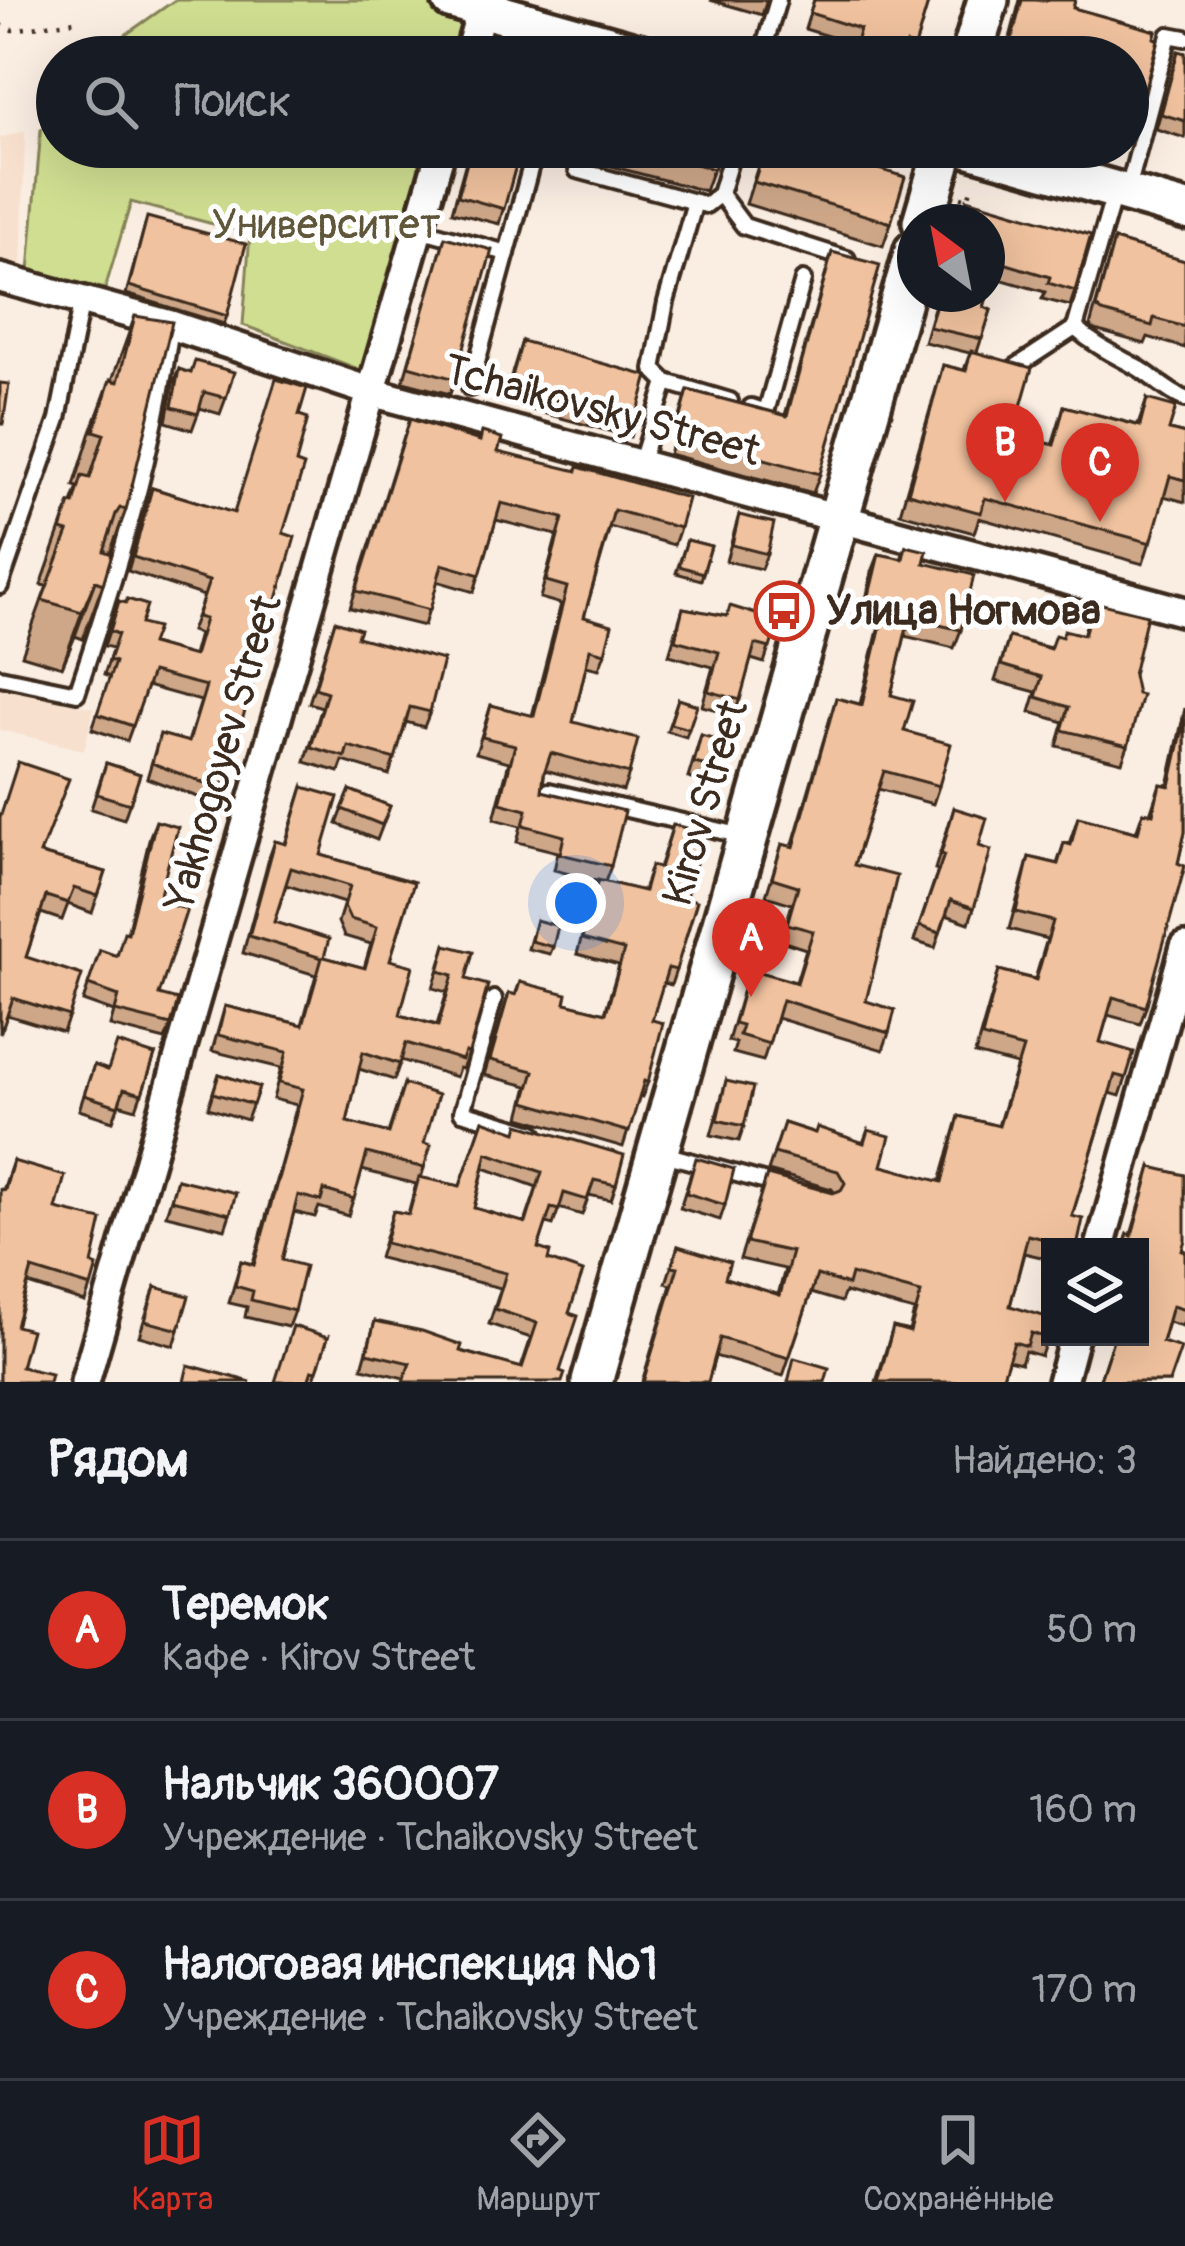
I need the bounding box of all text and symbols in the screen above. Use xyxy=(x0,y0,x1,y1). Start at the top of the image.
search box xyxy=(36,36,1149,168)
icon: search xyxy=(78,69,144,135)
text: Поиск xyxy=(174,74,291,130)
park label: Университет xyxy=(212,199,440,251)
north arrow xyxy=(897,204,1005,312)
street label: Tchaikovsky Street xyxy=(438,344,766,478)
pin: B xyxy=(966,403,1044,502)
pin: C xyxy=(1061,423,1139,522)
bus stop icon: Улица Ногмова xyxy=(753,580,815,642)
place label: Улица Ногмова xyxy=(826,585,1101,637)
street label: Yakhogoyev Street xyxy=(154,589,294,918)
street label: Kirov Street xyxy=(652,694,760,912)
your location xyxy=(546,873,606,933)
pin: A xyxy=(712,898,790,997)
map controls xyxy=(1041,1238,1149,1346)
button: layers xyxy=(1041,1238,1149,1346)
text: Рядом xyxy=(48,1428,189,1492)
text: Найдено: 3 xyxy=(952,1436,1137,1485)
text: Теремок xyxy=(162,1577,330,1633)
text: A xyxy=(74,1605,100,1654)
text: 50 m xyxy=(1046,1605,1137,1654)
text: Кафе · Kirov Street xyxy=(162,1633,475,1682)
text: Нальчик 360007 xyxy=(162,1757,499,1813)
text: B xyxy=(76,1785,98,1834)
text: 160 m xyxy=(1029,1785,1137,1834)
text: Учреждение · Tchaikovsky Street xyxy=(162,1813,698,1862)
text: Налоговая инспекция №1 xyxy=(162,1937,658,1993)
text: C xyxy=(75,1965,99,2014)
text: 170 m xyxy=(1031,1965,1137,2014)
text: Учреждение · Tchaikovsky Street xyxy=(162,1993,698,2042)
tab: Карта xyxy=(131,2107,213,2220)
tab: Маршрут xyxy=(476,2107,600,2220)
tab: Сохранённые xyxy=(863,2107,1054,2220)

